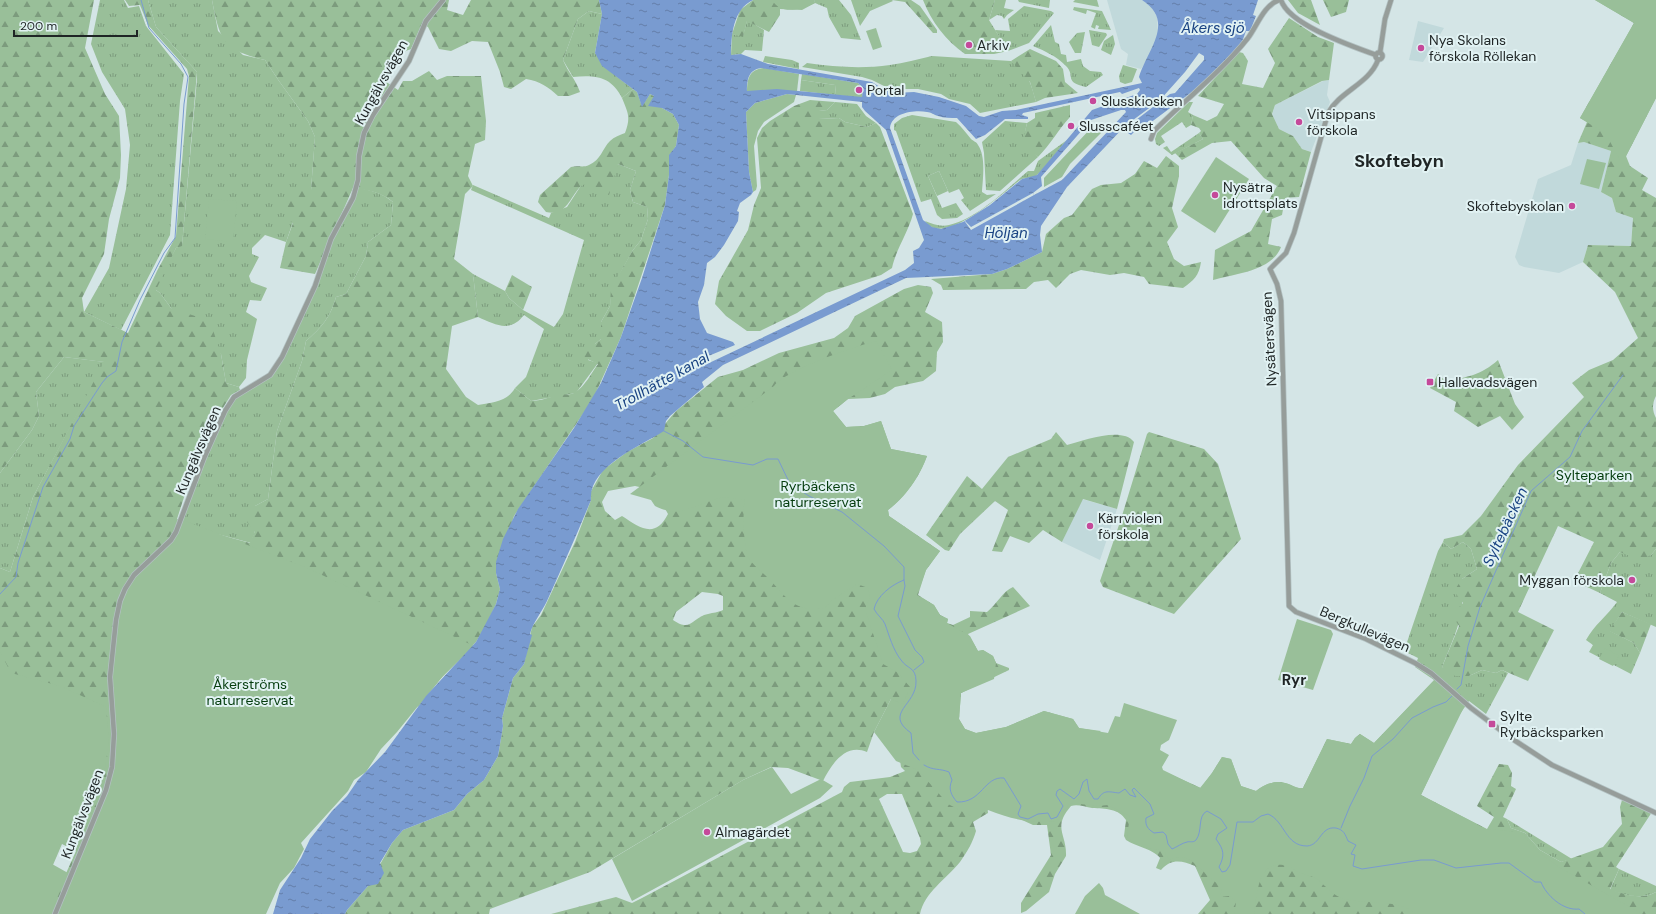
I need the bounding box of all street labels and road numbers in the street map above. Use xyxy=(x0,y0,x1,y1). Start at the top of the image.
street label: Kungälvsvägen xyxy=(350,36,412,128)
street label: Nysätersvägen xyxy=(1258,291,1280,387)
street label: Kungälvsvägen xyxy=(171,403,225,497)
street label: Bergkullevägen xyxy=(1317,602,1413,656)
street label: Kungälvsvägen xyxy=(57,767,107,861)

